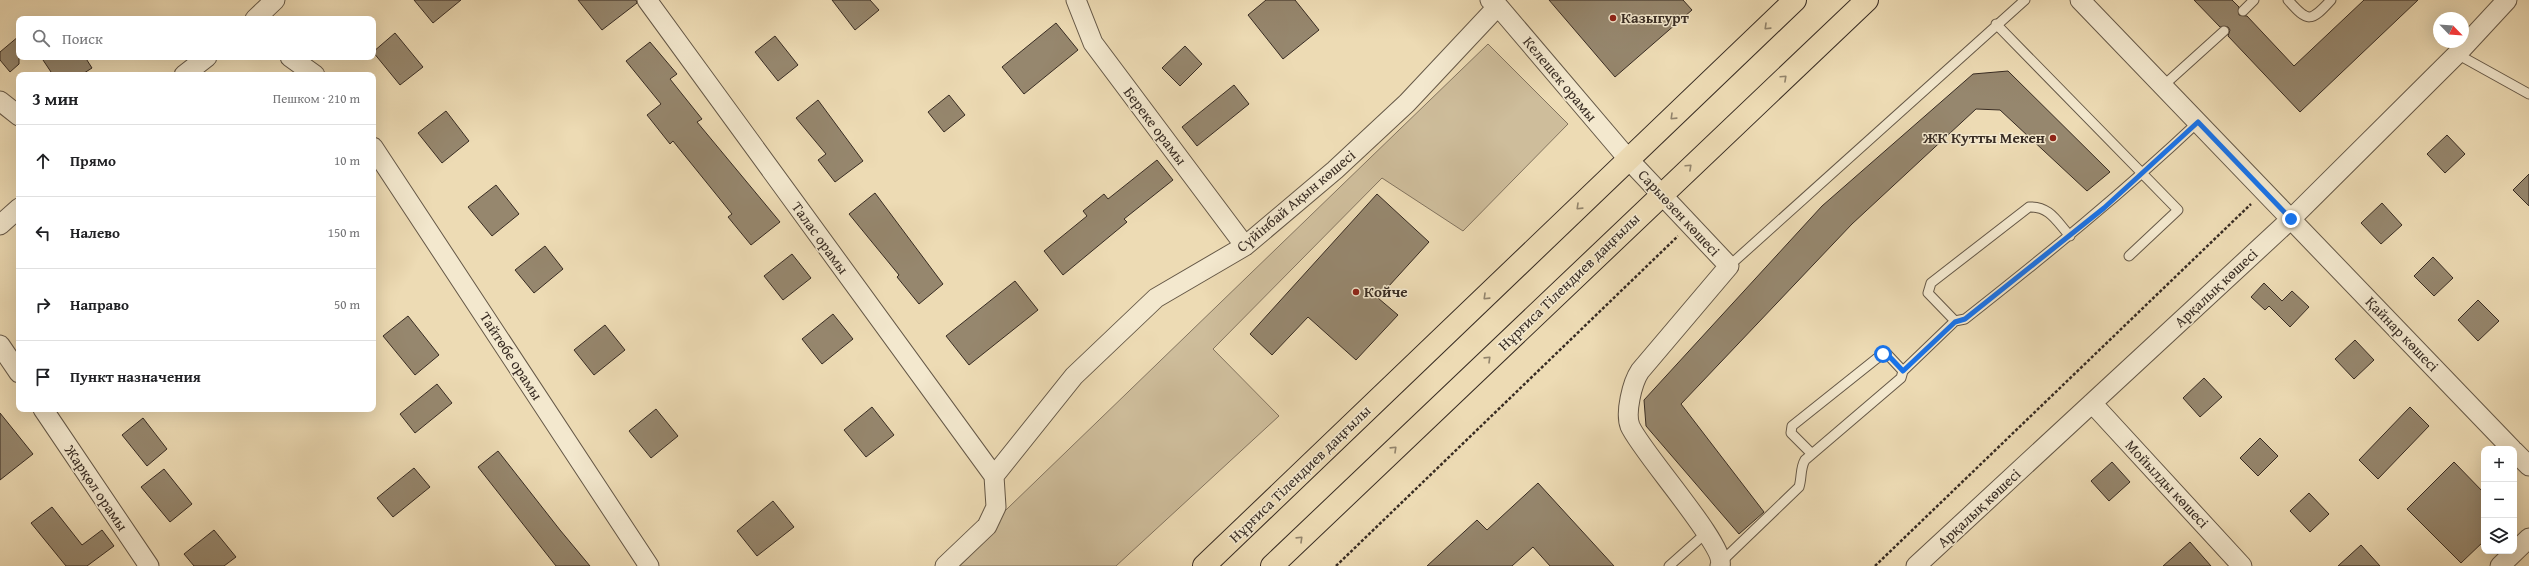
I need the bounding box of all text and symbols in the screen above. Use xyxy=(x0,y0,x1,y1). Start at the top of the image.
place label: Казыгурт xyxy=(1621,7,1690,28)
north arrow xyxy=(2433,12,2469,48)
marker: Казыгурт xyxy=(1608,13,1618,23)
search box xyxy=(16,16,376,60)
one-way arrow xyxy=(1764,22,1772,30)
icon: search xyxy=(30,27,52,49)
text: Поиск xyxy=(62,28,103,49)
street label: Келешек орамы xyxy=(1519,32,1603,126)
one-way arrow xyxy=(1779,75,1787,83)
street label: Береке орамы xyxy=(1119,82,1192,170)
text: 3 мин xyxy=(32,86,78,111)
text: Пешком · 210 m xyxy=(273,89,360,108)
one-way arrow xyxy=(1670,112,1678,120)
place label: ЖК Кутты Мекен xyxy=(1922,127,2045,148)
marker: ЖК Кутты Мекен xyxy=(2048,133,2058,143)
street label: Сүйінбай Ақын көшесі xyxy=(1232,145,1360,257)
icon: ahead xyxy=(32,150,54,172)
text: Прямо xyxy=(70,150,116,171)
text: 10 m xyxy=(334,151,360,170)
one-way arrow xyxy=(1684,164,1692,172)
street label: Сарыөзен көшесі xyxy=(1634,165,1725,261)
street label: Талас орамы xyxy=(787,197,854,279)
one-way arrow xyxy=(1577,202,1584,209)
street label: Нұрғиса Тілендиев даңғылы xyxy=(1493,208,1644,355)
route end xyxy=(2282,210,2300,228)
icon: left xyxy=(32,222,54,244)
text: Налево xyxy=(70,222,120,243)
text: 150 m xyxy=(328,223,360,242)
street label: Арқалық көшесі xyxy=(2169,243,2262,332)
place label: Койче xyxy=(1364,281,1408,302)
marker: Койче xyxy=(1351,287,1361,297)
street label: Қайнар көшесі xyxy=(2361,291,2444,376)
one-way arrow xyxy=(1483,292,1490,299)
icon: right xyxy=(32,294,54,316)
text: Направо xyxy=(70,294,129,315)
text: 50 m xyxy=(334,295,360,314)
street label: Тайтөбе орамы xyxy=(475,307,548,404)
route start xyxy=(1874,345,1892,363)
one-way arrow xyxy=(1483,356,1491,364)
icon: arrive xyxy=(32,366,54,388)
text: Пункт назначения xyxy=(70,366,201,387)
street label: Нұрғиса Тілендиев даңғылы xyxy=(1224,400,1375,547)
street label: Мойылды көшесі xyxy=(2121,435,2214,532)
street label: Жарқөл орамы xyxy=(59,440,133,535)
one-way arrow xyxy=(1389,446,1397,454)
map controls xyxy=(2481,446,2517,554)
button: + xyxy=(2481,446,2517,482)
street label: Арқалық көшесі xyxy=(1932,463,2025,552)
button: − xyxy=(2481,482,2517,518)
button: layers xyxy=(2481,518,2517,554)
one-way arrow xyxy=(1296,537,1303,544)

